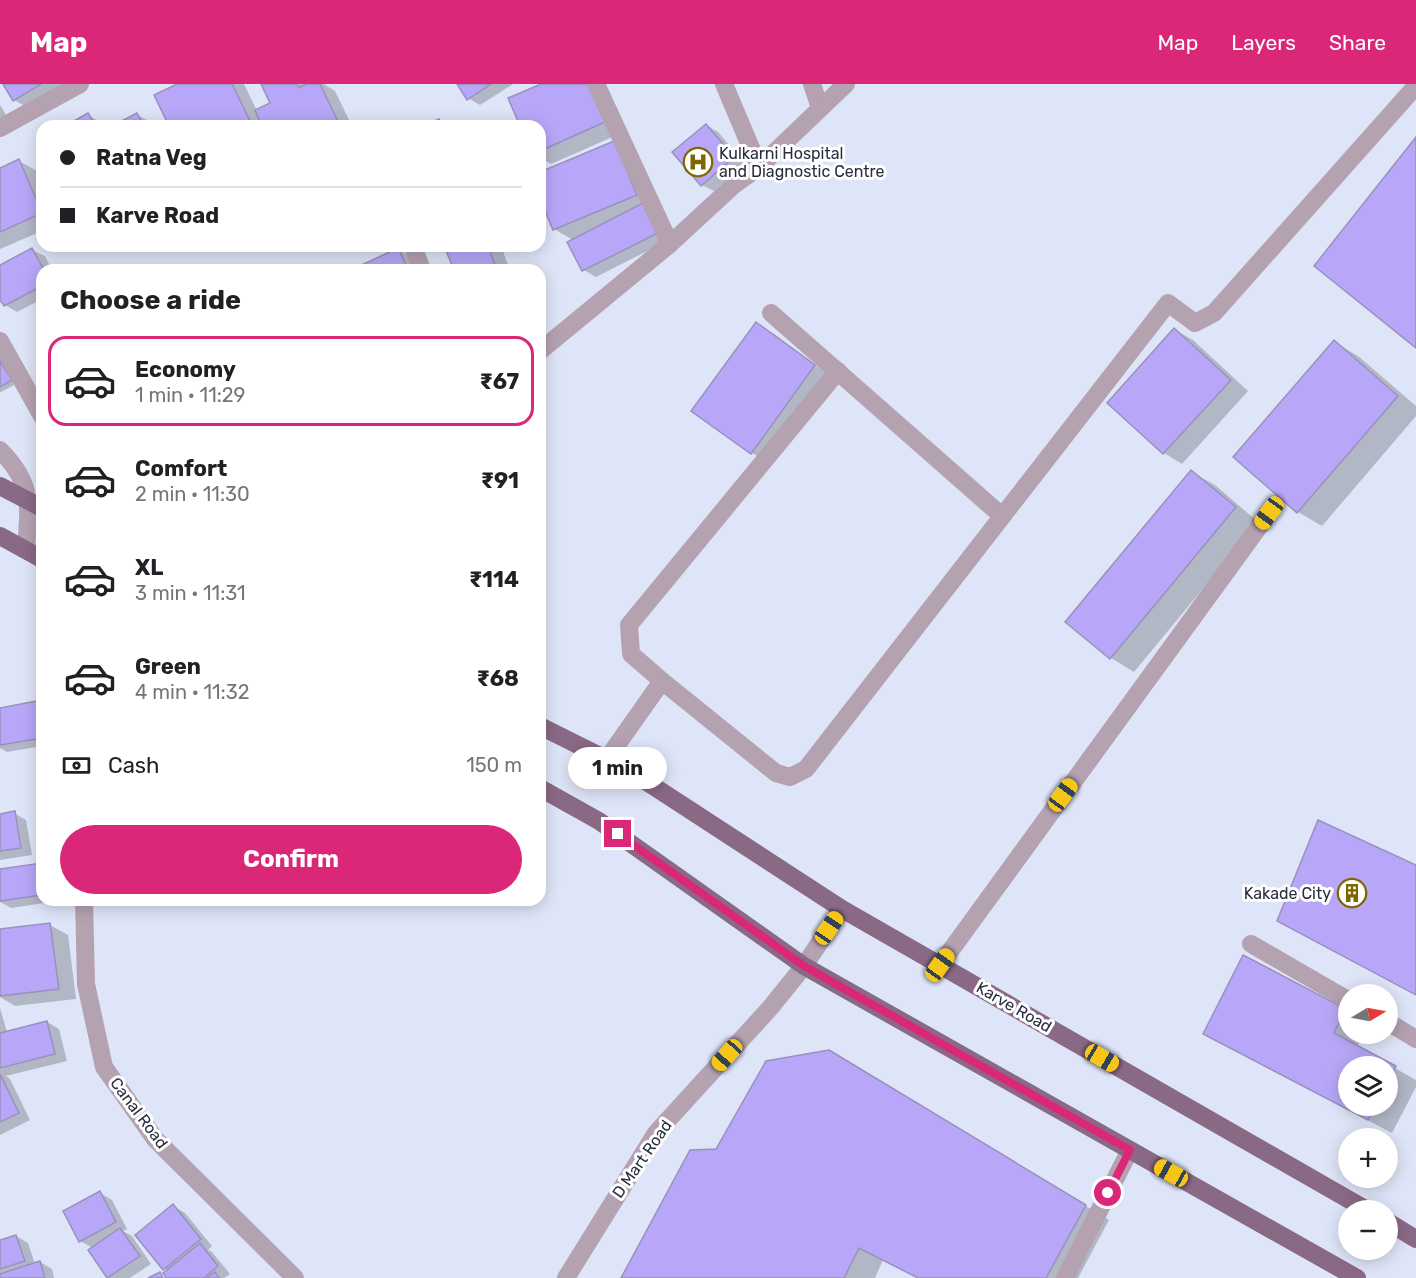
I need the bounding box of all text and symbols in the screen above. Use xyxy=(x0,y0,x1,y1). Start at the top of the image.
text: Map xyxy=(30,26,87,59)
text: Map xyxy=(1157,30,1198,55)
text: Layers xyxy=(1231,30,1296,55)
text: Share xyxy=(1329,30,1386,55)
text: Ratna Veg xyxy=(96,144,207,171)
place label: Kulkarni Hospital and Diagnostic Centre xyxy=(719,144,885,181)
hospital icon: Kulkarni Hospital and Diagnostic Centre xyxy=(682,146,714,178)
text: Karve Road xyxy=(96,202,219,229)
text: Choose a ride xyxy=(60,284,241,316)
icon: car xyxy=(63,354,117,408)
text: Economy xyxy=(135,356,236,383)
text: ₹67 xyxy=(480,368,519,395)
text: 1 min · 11:29 xyxy=(135,383,245,407)
icon: car xyxy=(63,453,117,507)
text: Comfort xyxy=(135,455,227,482)
text: ₹91 xyxy=(481,467,519,494)
text: 2 min · 11:30 xyxy=(135,482,250,506)
car xyxy=(1251,493,1287,533)
icon: car xyxy=(63,552,117,606)
text: XL xyxy=(135,554,163,581)
text: ₹114 xyxy=(469,566,519,593)
text: 3 min · 11:31 xyxy=(135,581,246,605)
icon: car xyxy=(63,651,117,705)
text: Green xyxy=(135,653,201,680)
text: ₹68 xyxy=(477,665,519,692)
text: 4 min · 11:32 xyxy=(135,680,249,704)
callout: 1 min xyxy=(568,747,668,789)
icon: cash xyxy=(60,749,93,782)
text: Cash xyxy=(108,752,159,779)
text: 150 m xyxy=(466,753,522,777)
text: 1 min xyxy=(592,756,643,780)
car xyxy=(1045,775,1081,815)
route end xyxy=(604,820,631,847)
button: Confirm xyxy=(60,825,522,894)
building icon: Kakade City xyxy=(1336,877,1368,909)
place label: Kakade City xyxy=(1244,884,1331,903)
car xyxy=(811,908,847,948)
car xyxy=(922,945,958,985)
street label: Karve Road xyxy=(973,978,1055,1036)
north arrow xyxy=(1338,984,1398,1044)
map controls xyxy=(1338,984,1398,1260)
car xyxy=(708,1036,746,1074)
car xyxy=(1082,1041,1122,1075)
button: layers xyxy=(1338,1056,1398,1116)
street label: Canal Road xyxy=(106,1074,172,1152)
street label: D Mart Road xyxy=(608,1116,676,1202)
button: + xyxy=(1338,1128,1398,1188)
car xyxy=(1151,1156,1191,1190)
route start xyxy=(1094,1179,1121,1206)
button: − xyxy=(1338,1200,1398,1260)

